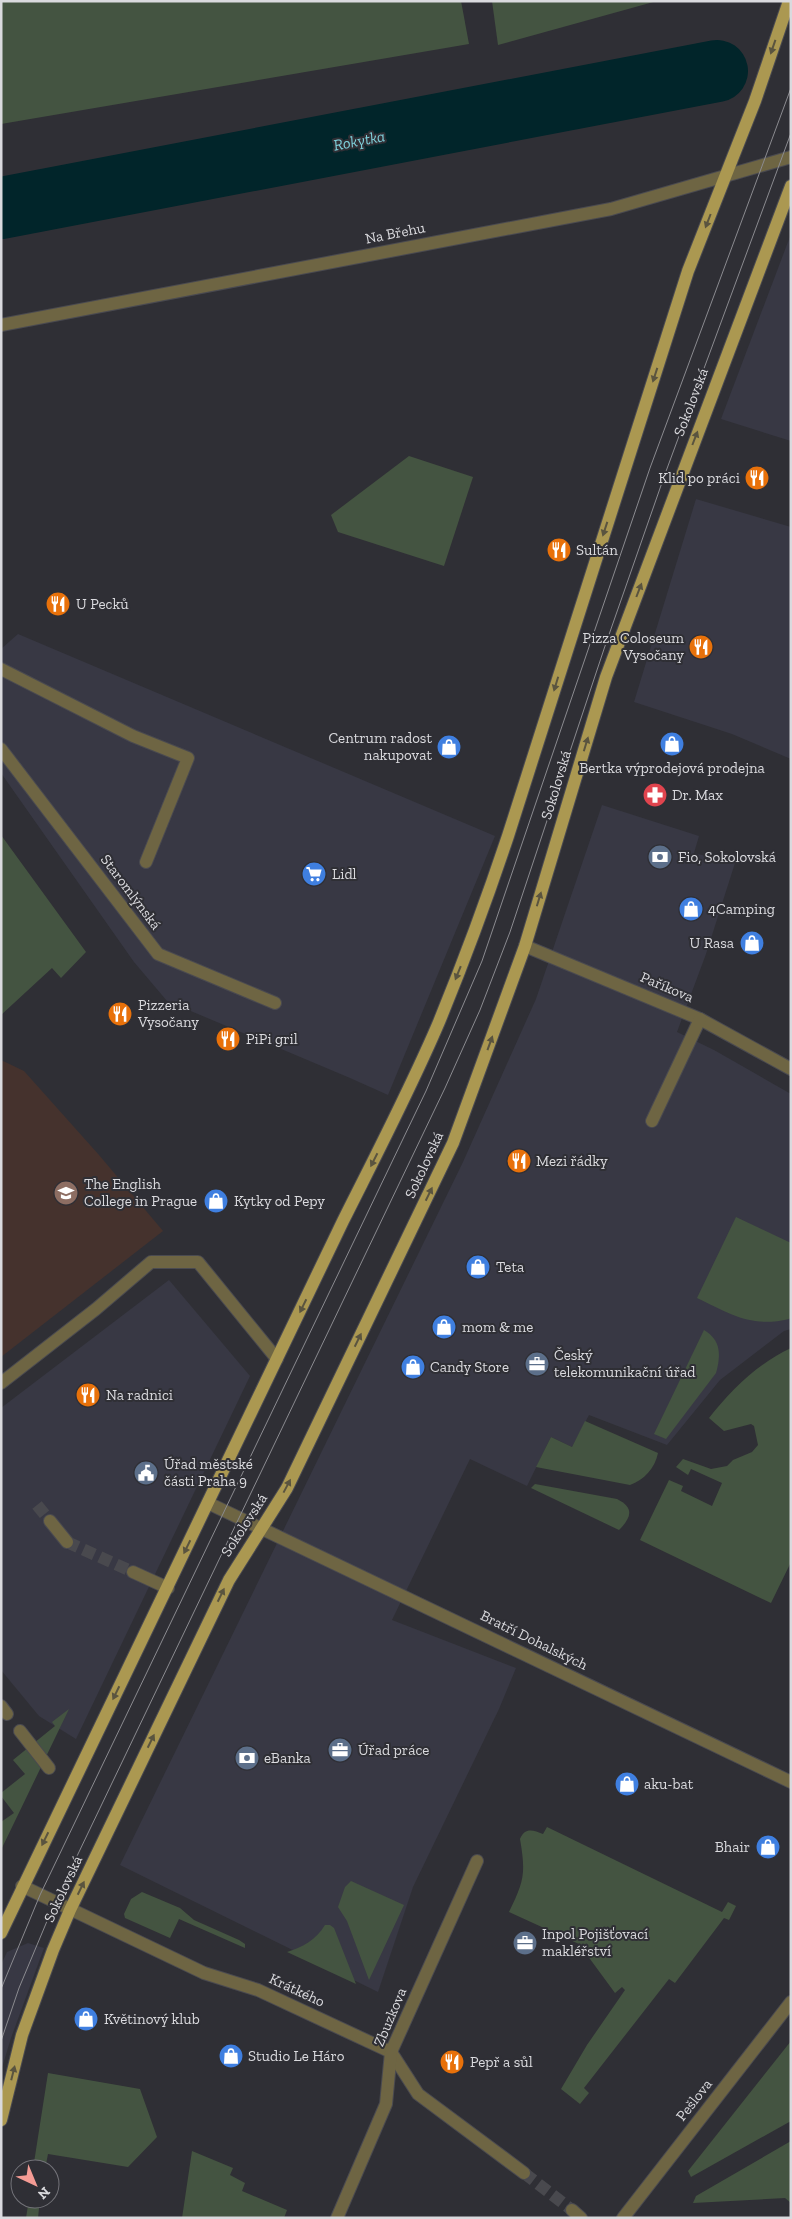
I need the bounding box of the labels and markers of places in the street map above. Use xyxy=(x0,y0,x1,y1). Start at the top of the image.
restaurant icon: Klid po práci xyxy=(744,465,770,491)
place label: Klid po práci xyxy=(658,469,740,487)
restaurant icon: Sultán xyxy=(546,537,572,563)
place label: Sultán xyxy=(576,541,618,559)
restaurant icon: U Pecků xyxy=(45,591,71,617)
place label: U Pecků xyxy=(76,595,129,613)
place label: Pizza Coloseum Vysočany xyxy=(583,629,684,664)
restaurant icon: Pizza Coloseum Vysočany xyxy=(688,634,714,660)
place label: Centrum radost nakupovat xyxy=(328,729,432,764)
shop icon: Bertka výprodejová prodejna xyxy=(659,731,685,757)
shop icon: Centrum radost nakupovat xyxy=(436,734,462,760)
place label: Bertka výprodejová prodejna xyxy=(579,759,765,777)
pharmacy icon: Dr. Max xyxy=(642,782,668,808)
place label: Dr. Max xyxy=(672,786,723,804)
bank icon: Fio, Sokolovská xyxy=(647,844,673,870)
place label: Fio, Sokolovská xyxy=(678,848,776,866)
supermarket icon: Lidl xyxy=(301,861,327,887)
place label: Lidl xyxy=(332,865,357,883)
shop icon: 4Camping xyxy=(678,896,704,922)
place label: 4Camping xyxy=(708,900,775,918)
shop icon: U Rasa xyxy=(739,930,765,956)
place label: U Rasa xyxy=(690,934,734,952)
place label: Pizzeria Vysočany xyxy=(137,996,199,1031)
restaurant icon: Pizzeria Vysočany xyxy=(107,1001,133,1027)
restaurant icon: PiPi gril xyxy=(215,1026,241,1052)
place label: PiPi gril xyxy=(246,1030,298,1048)
restaurant icon: Mezi řádky xyxy=(506,1148,532,1174)
place label: Mezi řádky xyxy=(536,1152,608,1170)
place label: The English College in Prague xyxy=(84,1175,197,1210)
school or university icon: The English College in Prague xyxy=(53,1180,79,1206)
shop icon: Kytky od Pepy xyxy=(203,1188,229,1214)
place label: Kytky od Pepy xyxy=(234,1192,325,1210)
shop icon: Teta xyxy=(465,1254,491,1280)
place label: Teta xyxy=(496,1258,524,1276)
shop icon: mom & me xyxy=(431,1314,457,1340)
place label: mom & me xyxy=(462,1318,533,1336)
place label: Český telekomunikační úřad xyxy=(554,1346,696,1381)
office icon: Český telekomunikační úřad xyxy=(524,1351,550,1377)
shop icon: Candy Store xyxy=(400,1354,426,1380)
place label: Candy Store xyxy=(430,1358,509,1376)
restaurant icon: Na radnici xyxy=(75,1382,101,1408)
place label: Na radnici xyxy=(106,1386,173,1404)
place label: Úřad městské části Praha 9 xyxy=(164,1455,253,1490)
public building icon: Úřad městské části Praha 9 xyxy=(133,1460,159,1486)
office icon: Úřad práce xyxy=(327,1737,353,1763)
place label: Úřad práce xyxy=(358,1741,429,1759)
bank icon: eBanka xyxy=(234,1745,260,1771)
place label: eBanka xyxy=(264,1749,311,1767)
shop icon: aku-bat xyxy=(614,1771,640,1797)
place label: aku-bat xyxy=(644,1775,694,1793)
shop icon: Bhair xyxy=(755,1834,781,1860)
place label: Bhair xyxy=(715,1838,750,1856)
place label: Inpol Pojišťovací makléřství xyxy=(542,1925,648,1960)
office icon: Inpol Pojišťovací makléřství xyxy=(512,1930,538,1956)
shop icon: Květinový klub xyxy=(73,2006,99,2032)
place label: Květinový klub xyxy=(104,2010,200,2028)
shop icon: Studio Le Háro xyxy=(218,2043,244,2069)
place label: Studio Le Háro xyxy=(248,2047,345,2065)
restaurant icon: Pepř a sůl xyxy=(439,2049,465,2075)
place label: Pepř a sůl xyxy=(470,2053,533,2071)

